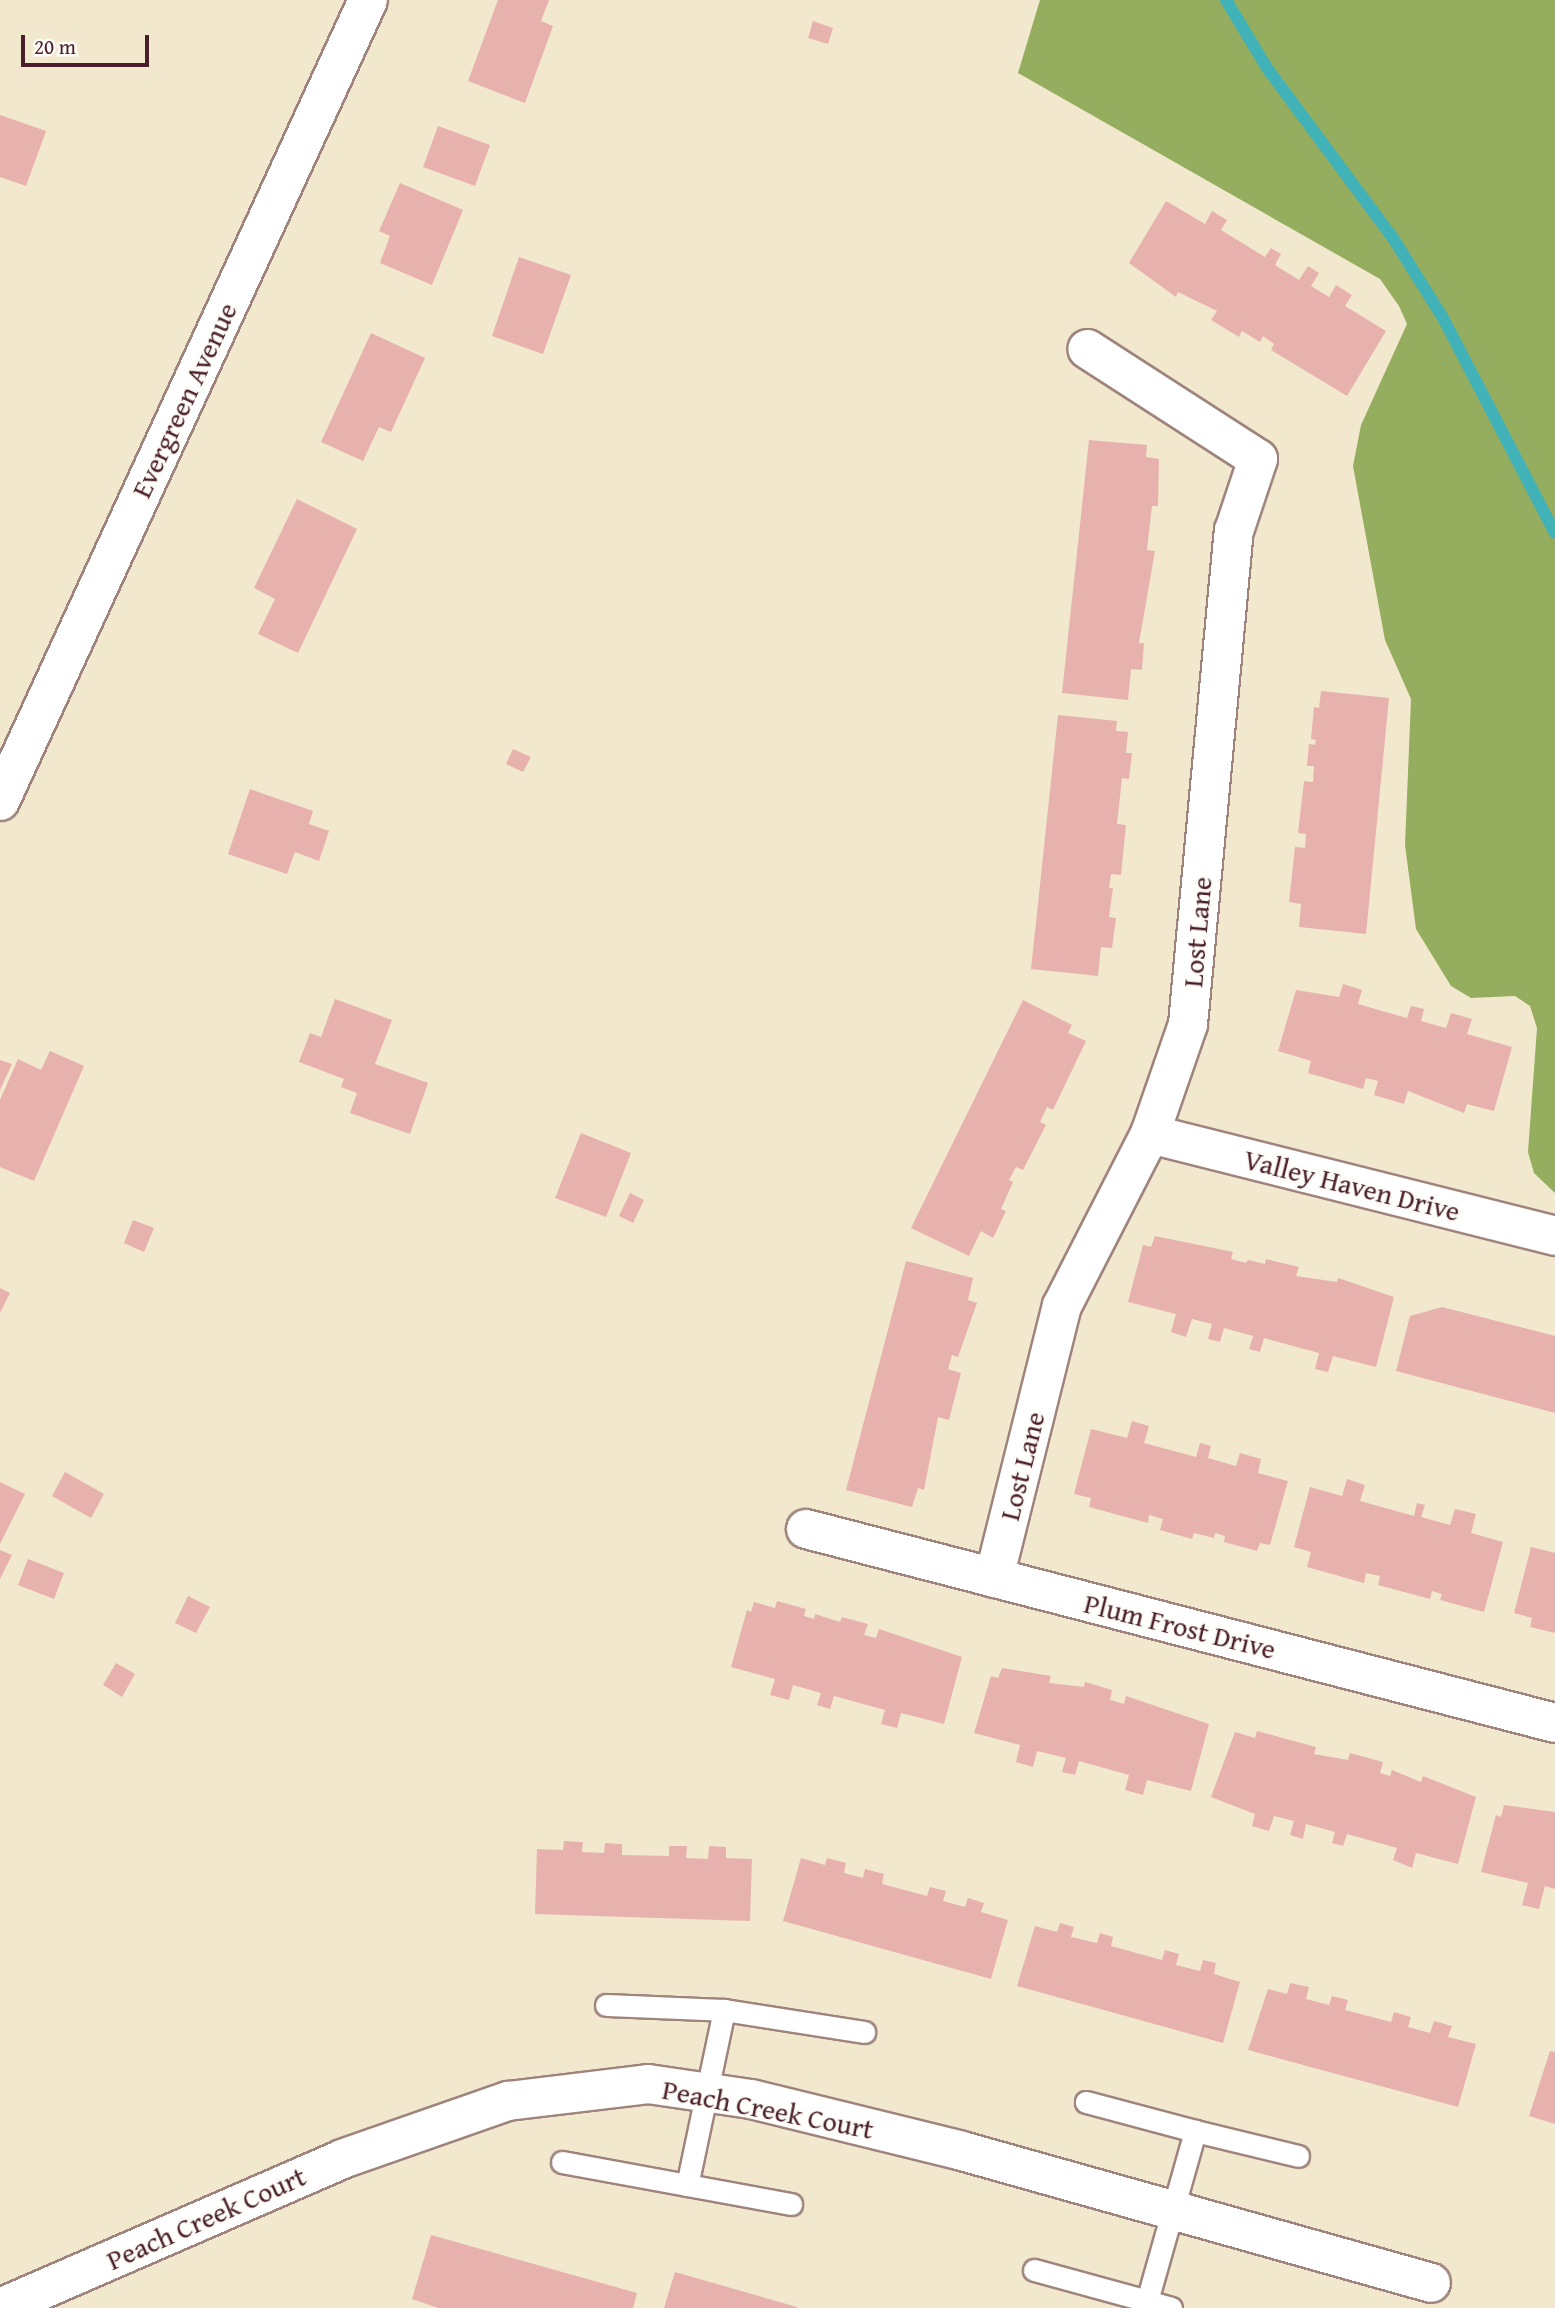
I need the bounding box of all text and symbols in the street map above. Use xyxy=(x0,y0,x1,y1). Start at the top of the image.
scale bar xyxy=(24,21,152,65)
text: 20 m xyxy=(34,31,76,62)
street label: Evergreen Avenue xyxy=(124,297,244,503)
street label: Lost Lane xyxy=(1175,875,1219,989)
street label: Valley Haven Drive xyxy=(1241,1142,1463,1228)
street label: Lost Lane xyxy=(992,1408,1052,1524)
street label: Plum Frost Drive xyxy=(1081,1586,1279,1666)
street label: Peach Creek Court xyxy=(660,2072,876,2146)
street label: Peach Creek Court xyxy=(101,2159,311,2277)

